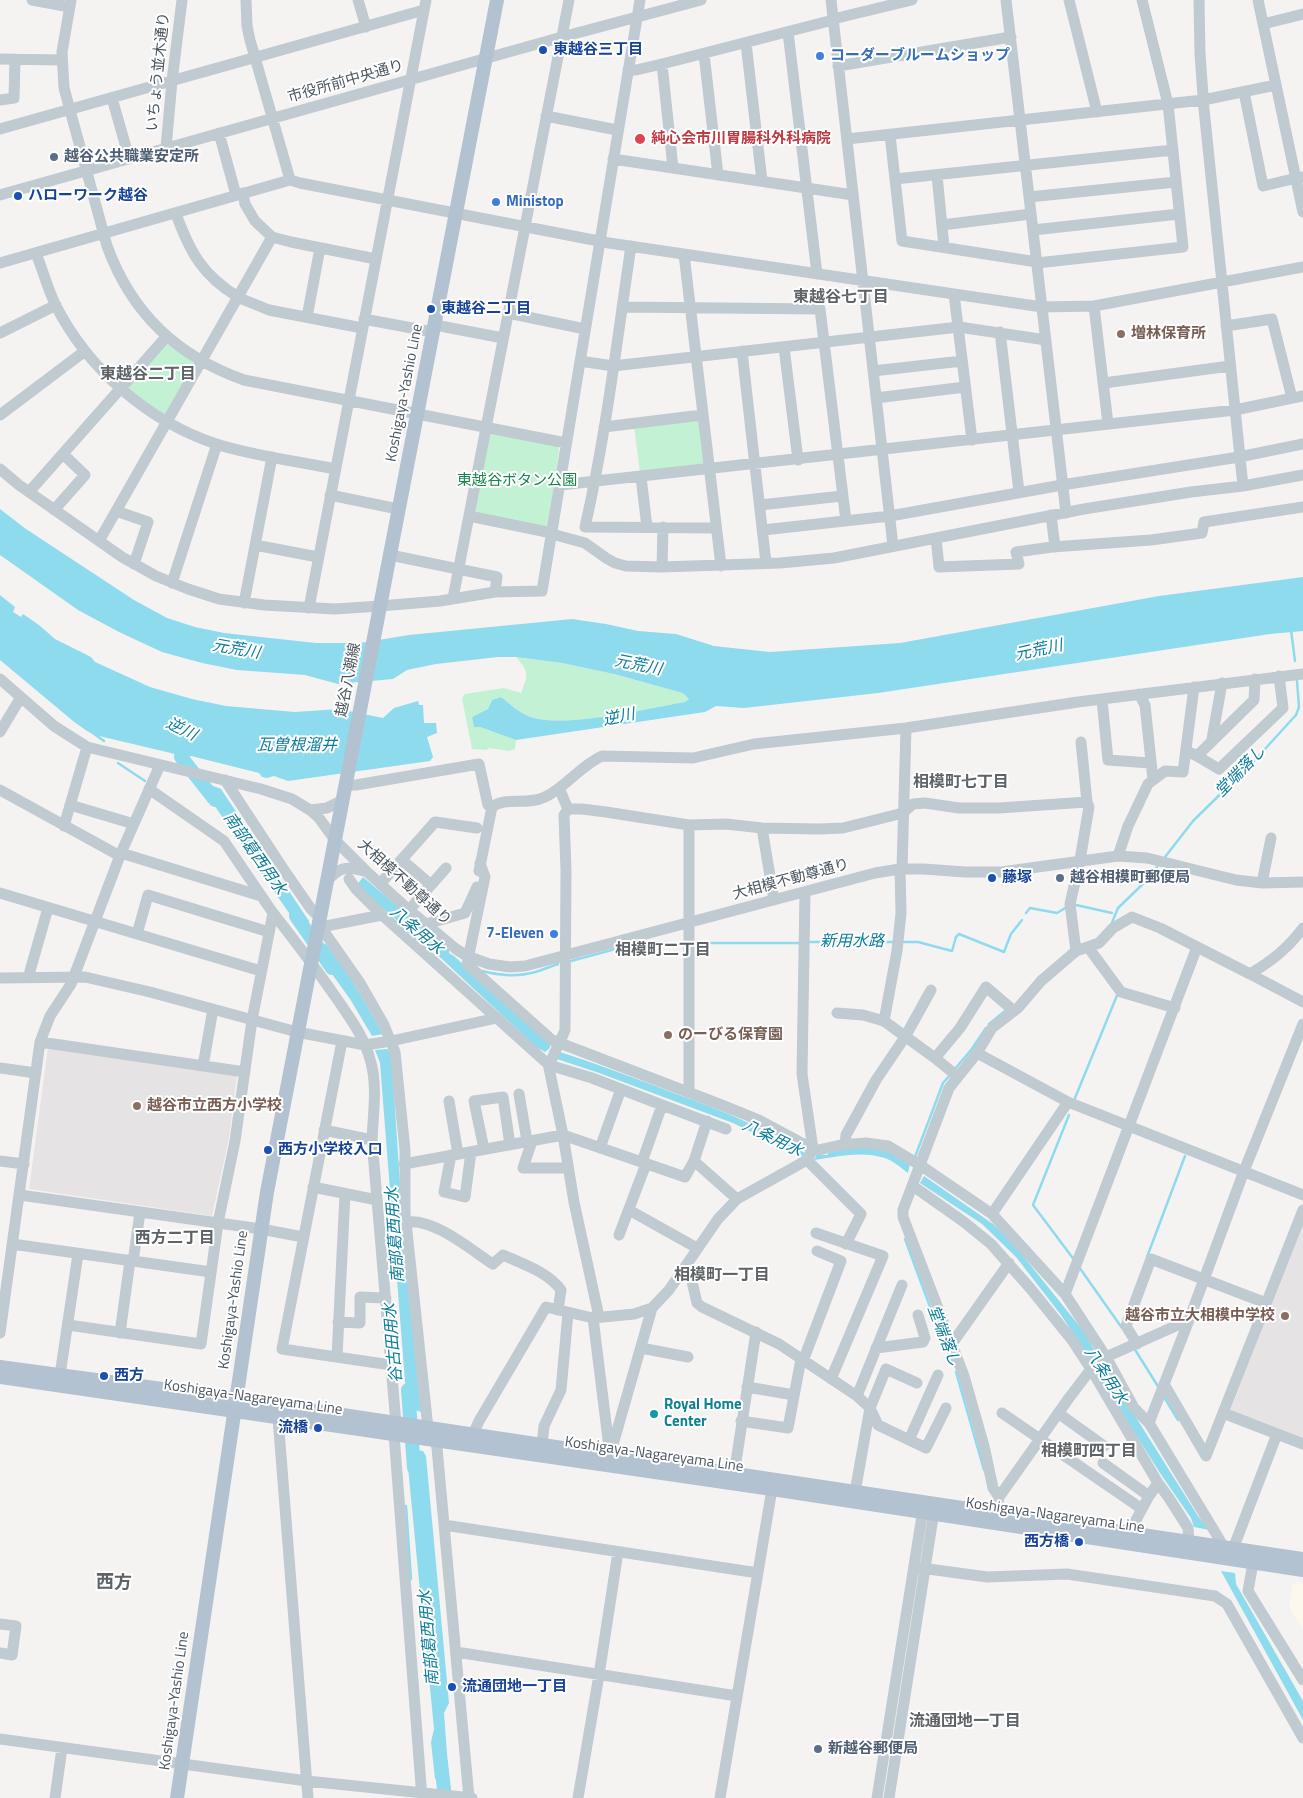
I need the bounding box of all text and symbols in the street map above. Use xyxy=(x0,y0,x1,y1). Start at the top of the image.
street label: いちょう並木通り xyxy=(144,11,174,133)
place label: 東越谷三丁目 xyxy=(553,41,643,59)
marker: 東越谷三丁目 xyxy=(537,44,549,56)
place label: コーダーブルームショップ xyxy=(830,47,1010,65)
marker: コーダーブルームショップ xyxy=(814,50,826,62)
street label: 市役所前中央通り xyxy=(286,57,406,107)
place label: 純心会市川胃腸科外科病院 xyxy=(651,130,831,148)
marker: 純心会市川胃腸科外科病院 xyxy=(633,132,647,146)
place label: 越谷公共職業安定所 xyxy=(64,148,199,166)
marker: 越谷公共職業安定所 xyxy=(48,151,60,163)
place label: ハローワーク越谷 xyxy=(28,187,148,205)
marker: ハローワーク越谷 xyxy=(12,190,24,202)
place label: Ministop xyxy=(506,193,564,211)
marker: Ministop xyxy=(490,196,502,208)
district label: 東越谷七丁目 xyxy=(793,288,889,308)
place label: 東越谷二丁目 xyxy=(441,300,531,318)
marker: 東越谷二丁目 xyxy=(425,303,437,315)
street label: Koshigaya-Yashio Line xyxy=(383,323,427,463)
place label: 増林保育所 xyxy=(1131,325,1206,343)
marker: 増林保育所 xyxy=(1115,328,1127,340)
district label: 東越谷二丁目 xyxy=(100,365,196,385)
park label: 東越谷ボタン公園 xyxy=(457,472,577,490)
water label: 元荒川 xyxy=(211,636,261,664)
water label: 元荒川 xyxy=(1014,637,1064,665)
street label: 越谷八潮線 xyxy=(333,641,365,719)
water label: 元荒川 xyxy=(613,652,663,680)
water label: 逆川 xyxy=(601,706,637,730)
water label: 逆川 xyxy=(162,714,200,746)
water label: 瓦曽根溜井 xyxy=(257,736,337,756)
water label: 堂端落し xyxy=(1212,742,1270,802)
district label: 相模町七丁目 xyxy=(913,773,1009,793)
water label: 南部葛西用水 xyxy=(219,809,289,899)
street label: 大相模不動尊通り xyxy=(353,836,455,930)
street label: 大相模不動尊通り xyxy=(731,856,851,904)
place label: 藤塚 xyxy=(1002,869,1032,887)
place label: 越谷相模町郵便局 xyxy=(1070,869,1190,887)
marker: 藤塚 xyxy=(986,872,998,884)
marker: 越谷相模町郵便局 xyxy=(1054,872,1066,884)
water label: 八条用水 xyxy=(386,903,446,959)
place label: 7-Eleven xyxy=(486,925,544,943)
marker: 7-Eleven xyxy=(548,928,560,940)
water label: 新用水路 xyxy=(820,932,884,952)
district label: 相模町二丁目 xyxy=(615,941,711,961)
place label: のーびる保育園 xyxy=(678,1026,783,1044)
marker: のーびる保育園 xyxy=(662,1029,674,1041)
place label: 越谷市立西方小学校 xyxy=(147,1097,282,1115)
marker: 越谷市立西方小学校 xyxy=(131,1100,143,1112)
water label: 八条用水 xyxy=(739,1116,805,1162)
place label: 西方小学校入口 xyxy=(278,1141,383,1159)
marker: 西方小学校入口 xyxy=(262,1144,274,1156)
water label: 南部葛西用水 xyxy=(383,1186,409,1284)
district label: 西方二丁目 xyxy=(135,1229,215,1249)
street label: Koshigaya-Yashio Line xyxy=(215,1229,253,1371)
district label: 相模町一丁目 xyxy=(674,1266,770,1286)
water label: 谷古田用水 xyxy=(381,1302,407,1384)
water label: 堂端落し xyxy=(923,1303,963,1369)
place label: 越谷市立大相模中学校 xyxy=(1125,1307,1275,1325)
marker: 越谷市立大相模中学校 xyxy=(1279,1310,1291,1322)
water label: 八条用水 xyxy=(1080,1344,1130,1408)
place label: 西方 xyxy=(114,1367,144,1385)
marker: 西方 xyxy=(98,1370,110,1382)
street label: Koshigaya-Nagareyama Line xyxy=(162,1377,344,1419)
place label: Royal Home Center xyxy=(664,1396,742,1431)
marker: Royal Home Center xyxy=(648,1408,660,1420)
place label: 流橋 xyxy=(278,1419,308,1437)
marker: 流橋 xyxy=(312,1422,324,1434)
street label: Koshigaya-Nagareyama Line xyxy=(563,1434,745,1476)
district label: 相模町四丁目 xyxy=(1041,1442,1137,1462)
street label: Koshigaya-Nagareyama Line xyxy=(964,1495,1146,1537)
place label: 西方橋 xyxy=(1024,1533,1069,1551)
marker: 西方橋 xyxy=(1073,1536,1085,1548)
district label: 西方 xyxy=(96,1573,132,1595)
water label: 南部葛西用水 xyxy=(416,1589,444,1687)
street label: Koshigaya-Yashio Line xyxy=(156,1630,194,1772)
place label: 流通団地一丁目 xyxy=(462,1678,567,1696)
marker: 流通団地一丁目 xyxy=(446,1681,458,1693)
district label: 流通団地一丁目 xyxy=(909,1712,1021,1732)
place label: 新越谷郵便局 xyxy=(828,1740,918,1758)
marker: 新越谷郵便局 xyxy=(812,1743,824,1755)

